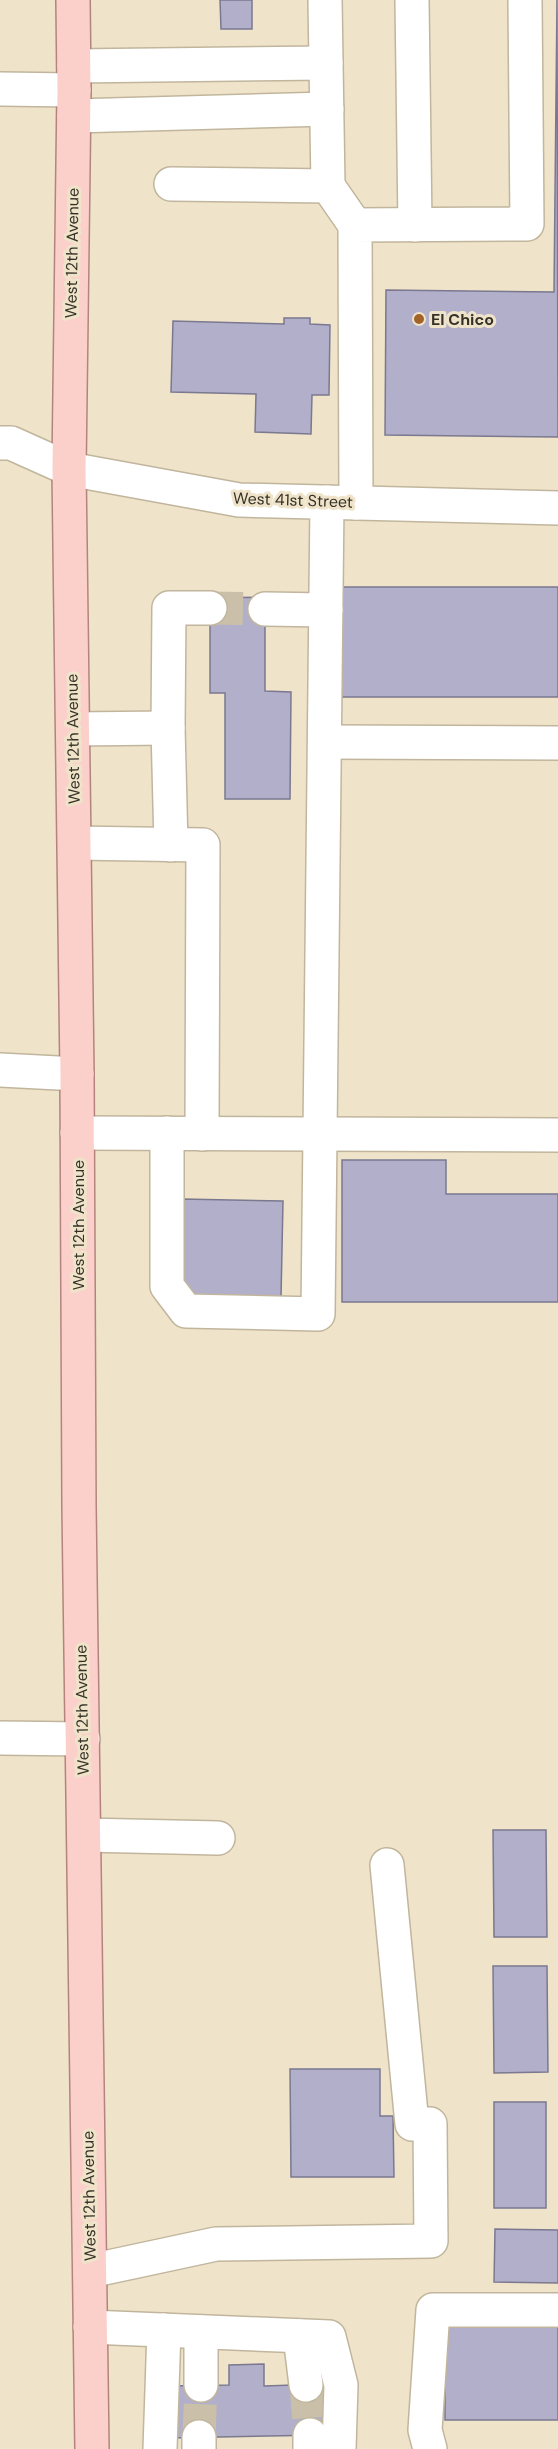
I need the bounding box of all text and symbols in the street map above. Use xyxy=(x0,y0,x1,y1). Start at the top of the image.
street label: West 12th Avenue xyxy=(60,188,84,318)
place label: El Chico xyxy=(431,309,494,330)
marker: El Chico xyxy=(412,312,426,326)
street label: West 41st Street xyxy=(233,487,353,513)
street label: West 12th Avenue xyxy=(61,674,85,804)
street label: West 12th Avenue xyxy=(68,1160,89,1290)
street label: West 12th Avenue xyxy=(70,1645,94,1775)
street label: West 12th Avenue xyxy=(77,2131,101,2261)

